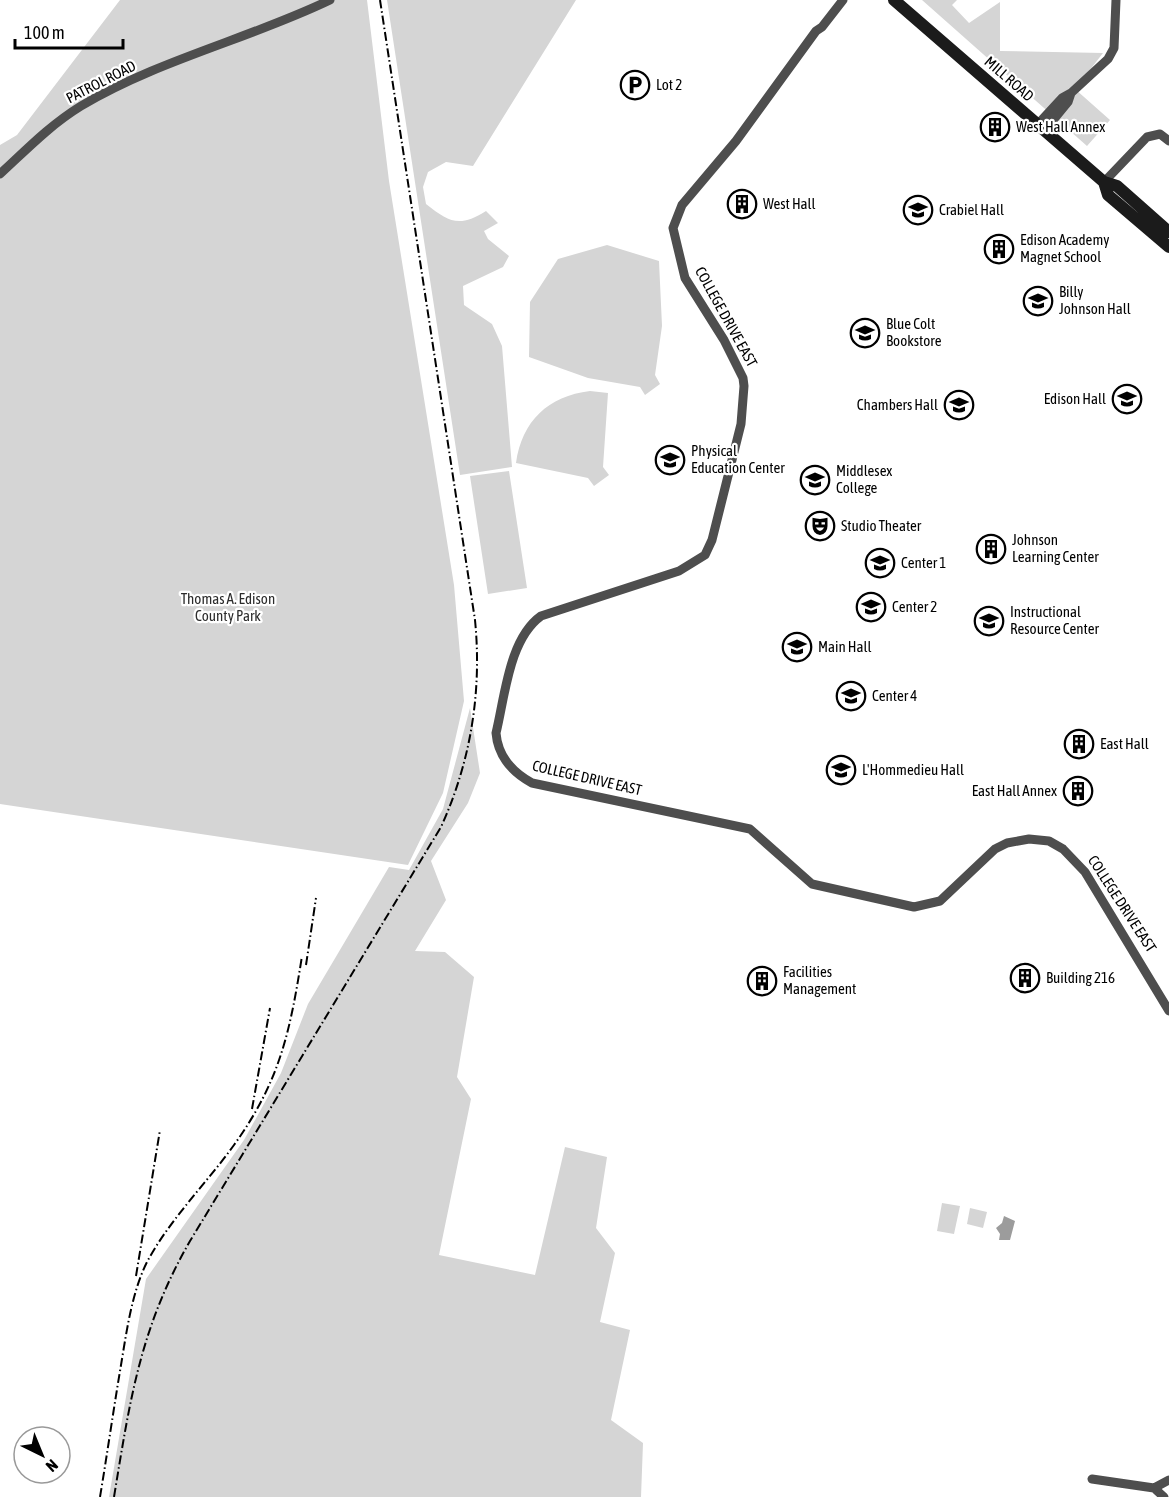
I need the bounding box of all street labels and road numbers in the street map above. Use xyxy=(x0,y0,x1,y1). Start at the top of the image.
street label: MILL ROAD xyxy=(981,53,1037,105)
street label: PATROL ROAD xyxy=(63,57,138,106)
street label: COLLEGE DRIVE EAST xyxy=(692,264,761,370)
street label: COLLEGE DRIVE EAST xyxy=(531,757,644,798)
street label: COLLEGE DRIVE EAST xyxy=(1085,852,1160,956)

